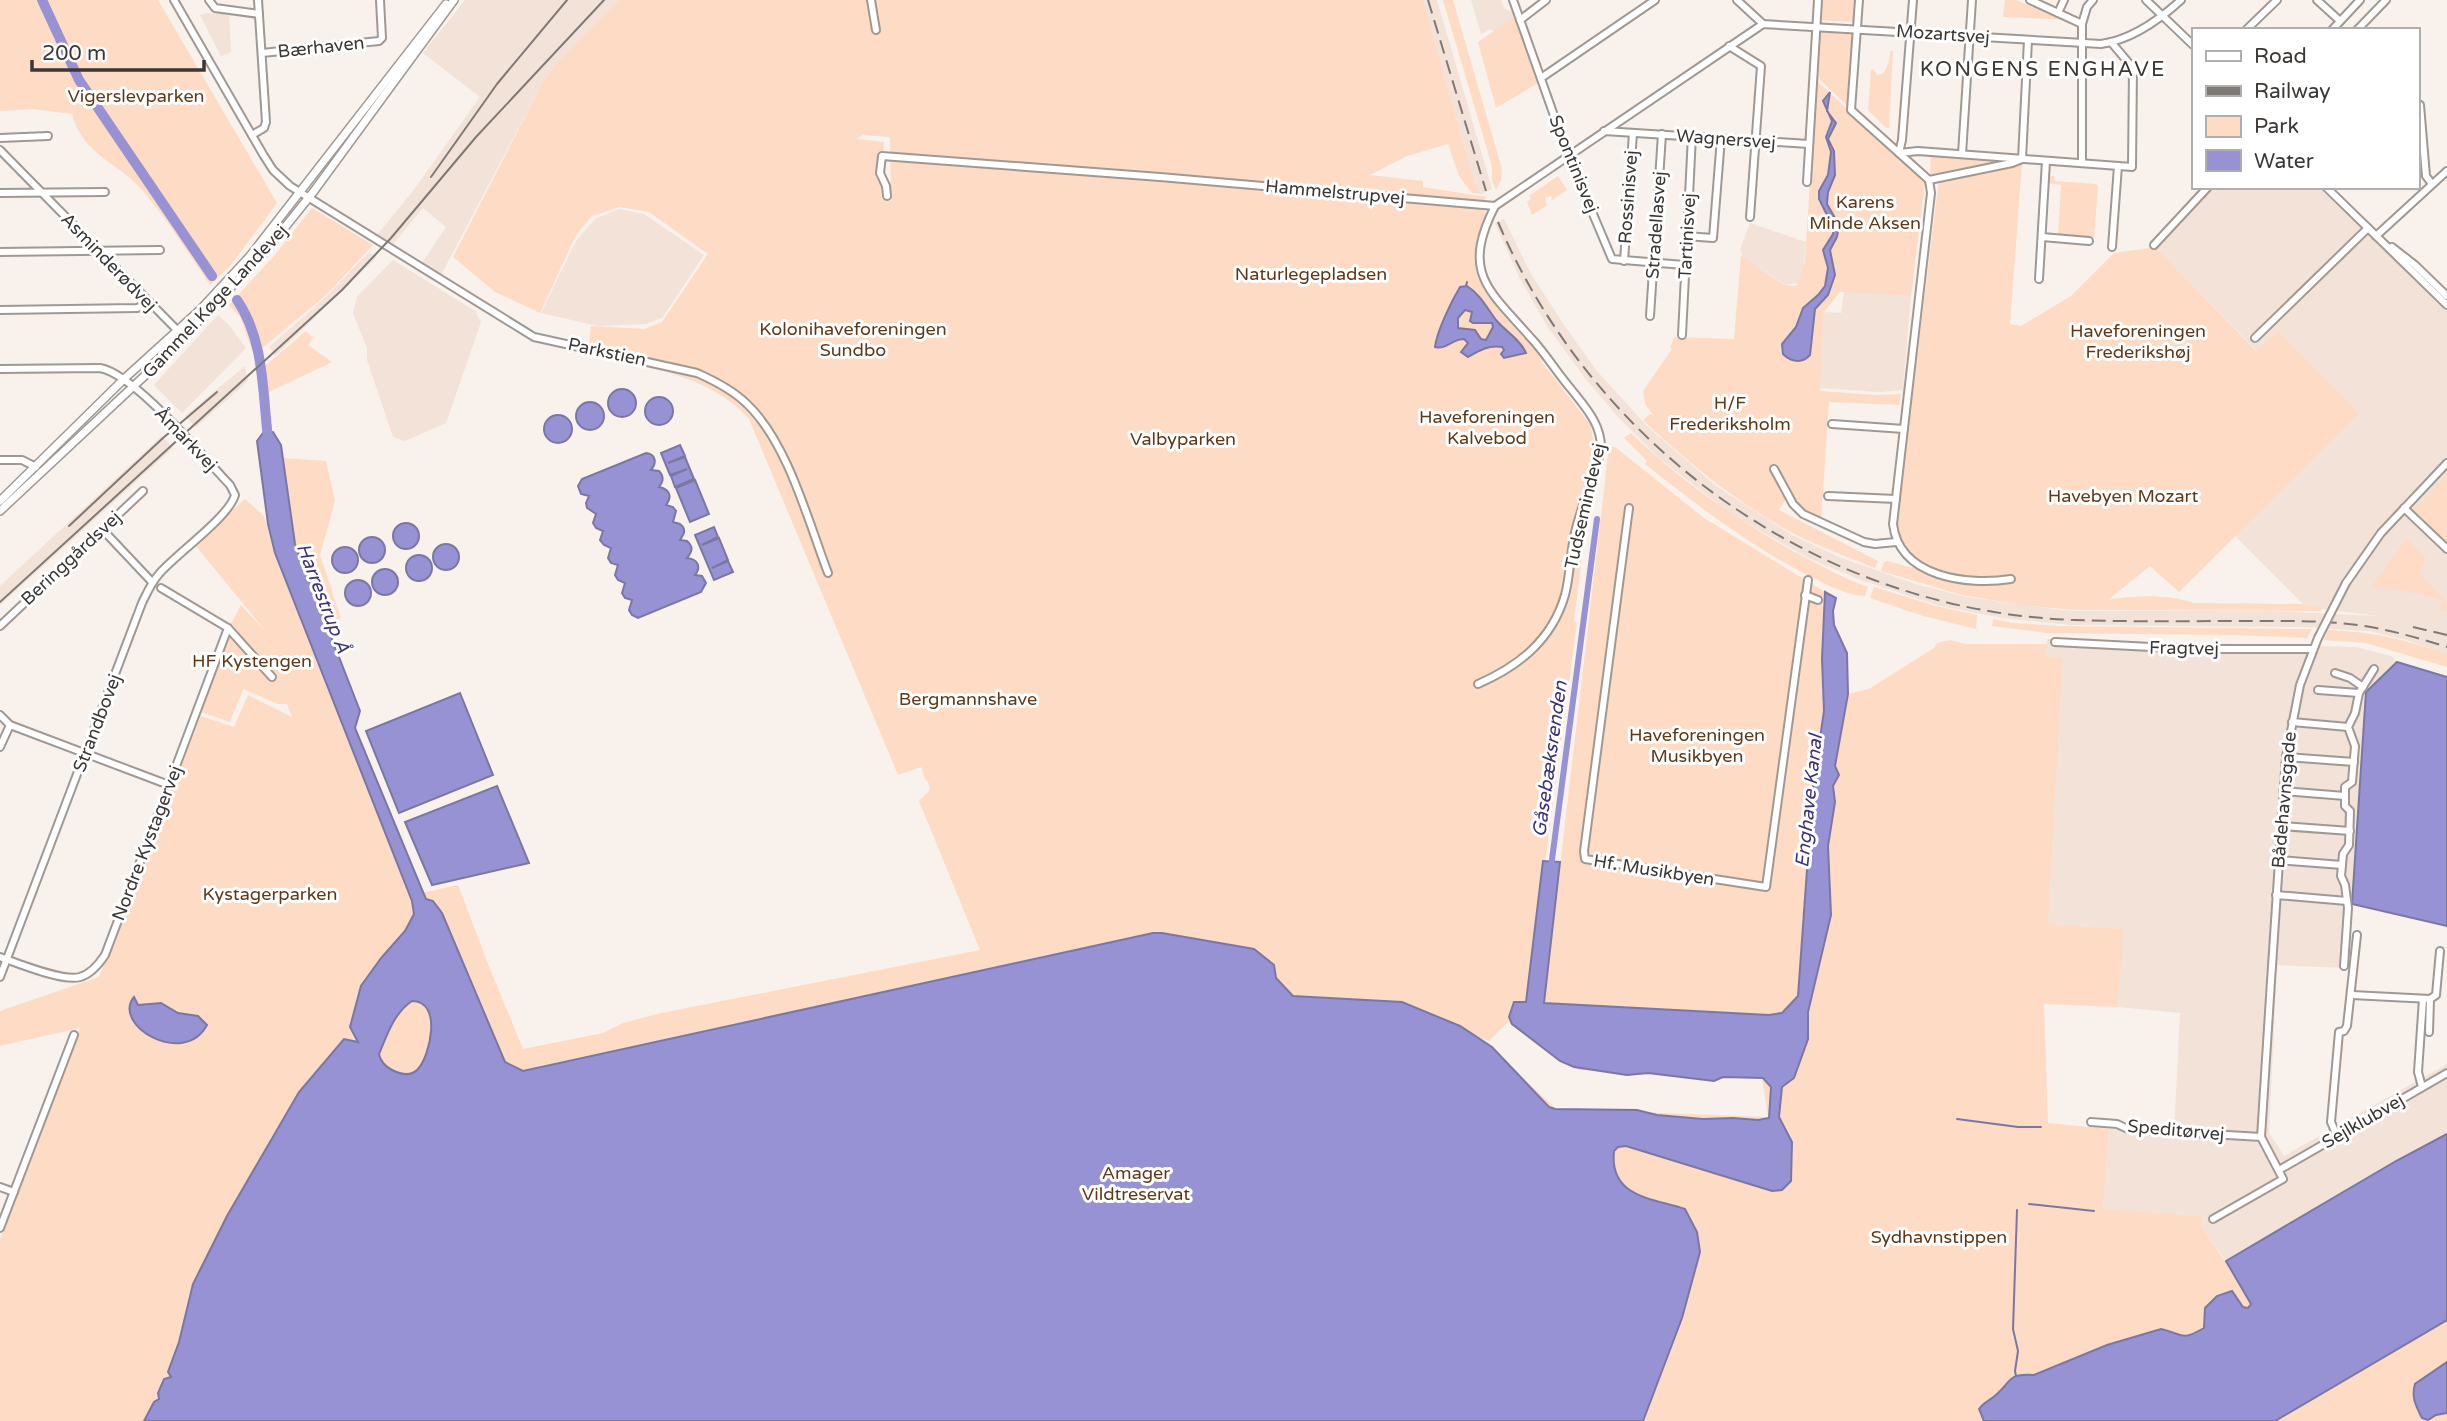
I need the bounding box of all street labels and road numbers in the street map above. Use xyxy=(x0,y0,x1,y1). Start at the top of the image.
street label: Mozartsvej xyxy=(1896,20,1990,48)
street label: Bærhaven xyxy=(276,32,366,62)
street label: Spontinisvej xyxy=(1544,112,1604,216)
street label: Wagnersvej xyxy=(1675,125,1777,153)
street label: Rossinisvej xyxy=(1614,149,1642,245)
street label: Stradellasvej xyxy=(1641,170,1671,280)
street label: Hammelstrupvej xyxy=(1264,175,1406,209)
street label: Tartinisvej xyxy=(1674,192,1700,280)
street label: Asminderødvej xyxy=(56,208,162,316)
street label: Gammel Køge Landevej xyxy=(138,219,292,383)
street label: Parkstien xyxy=(566,333,648,371)
street label: Åmarkvej xyxy=(150,402,222,476)
street label: Tudsemindevej xyxy=(1560,441,1610,571)
street label: Beringgårdsvej xyxy=(17,506,125,610)
street label: Fragtvej xyxy=(2149,636,2219,660)
street label: Strandbovej xyxy=(68,671,126,775)
street label: Bådehavnsgade xyxy=(2267,731,2301,869)
street label: Nordre Kystagervej xyxy=(107,762,187,924)
street label: Hf. Musikbyen xyxy=(1592,850,1716,890)
street label: Sejlklubvej xyxy=(2318,1089,2408,1153)
street label: Speditørvej xyxy=(2127,1115,2225,1145)

